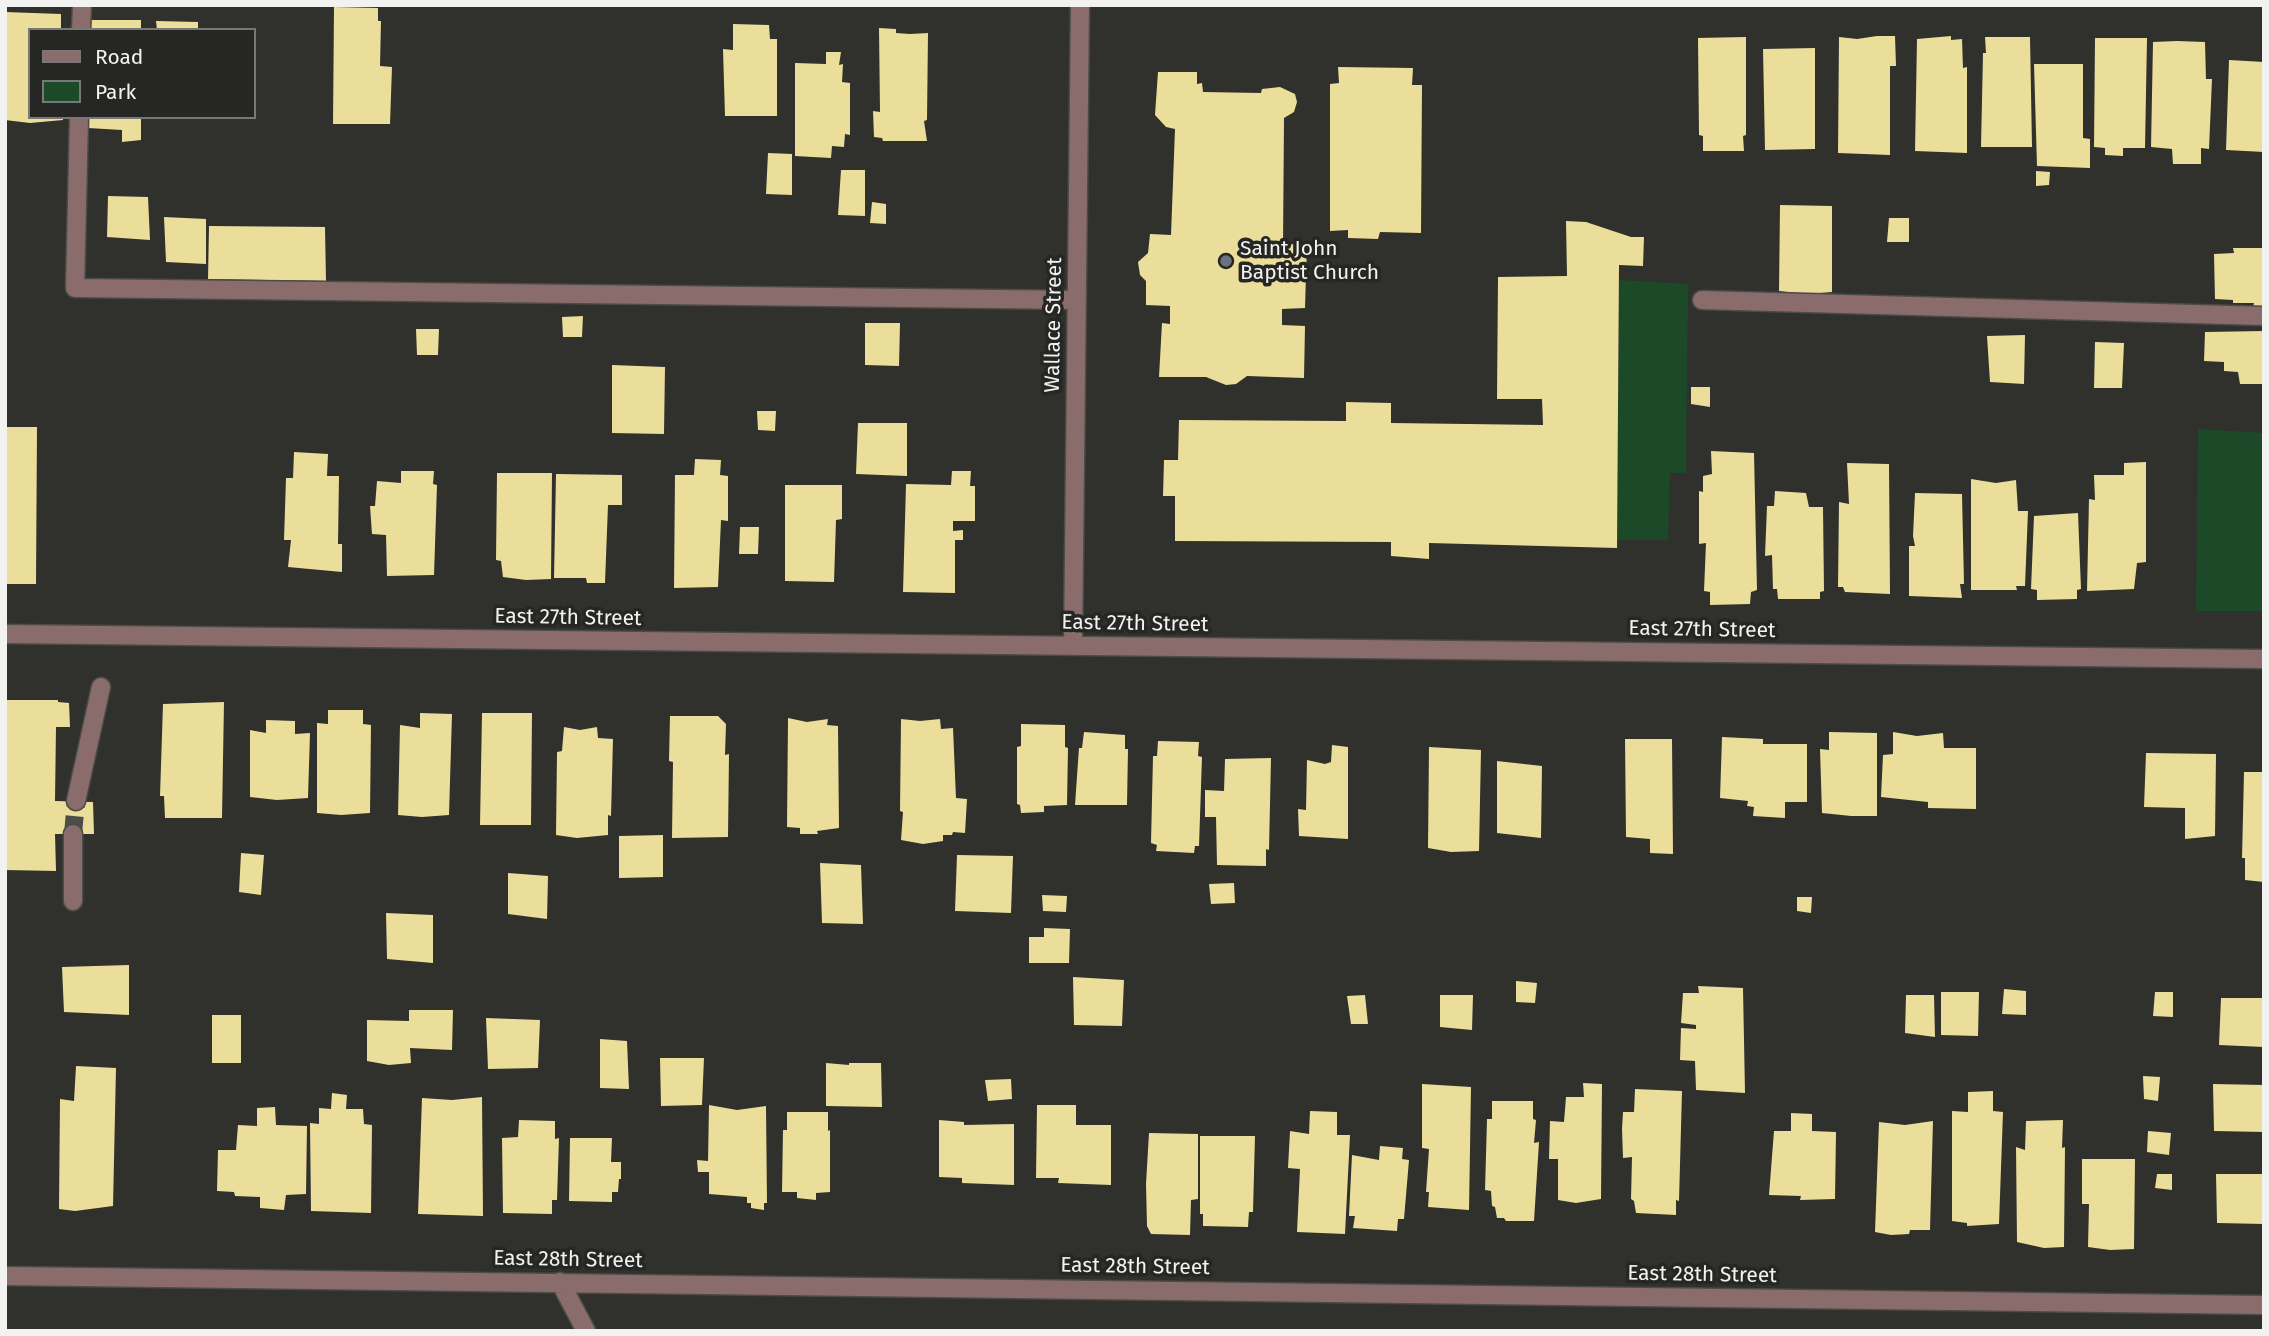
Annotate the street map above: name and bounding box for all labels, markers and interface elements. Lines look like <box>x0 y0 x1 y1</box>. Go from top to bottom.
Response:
legend <box>28 28 256 119</box>
text: Road <box>95 44 143 70</box>
text: Park <box>95 79 136 105</box>
place label: Saint John Baptist Church <box>1240 236 1379 286</box>
marker: Saint John Baptist Church <box>1218 253 1234 269</box>
street label: Wallace Street <box>1040 257 1068 393</box>
street label: East 27th Street <box>494 604 642 632</box>
street label: East 27th Street <box>1061 610 1209 638</box>
street label: East 27th Street <box>1628 616 1776 644</box>
street label: East 28th Street <box>493 1246 643 1274</box>
street label: East 28th Street <box>1060 1253 1210 1281</box>
street label: East 28th Street <box>1627 1261 1777 1289</box>

